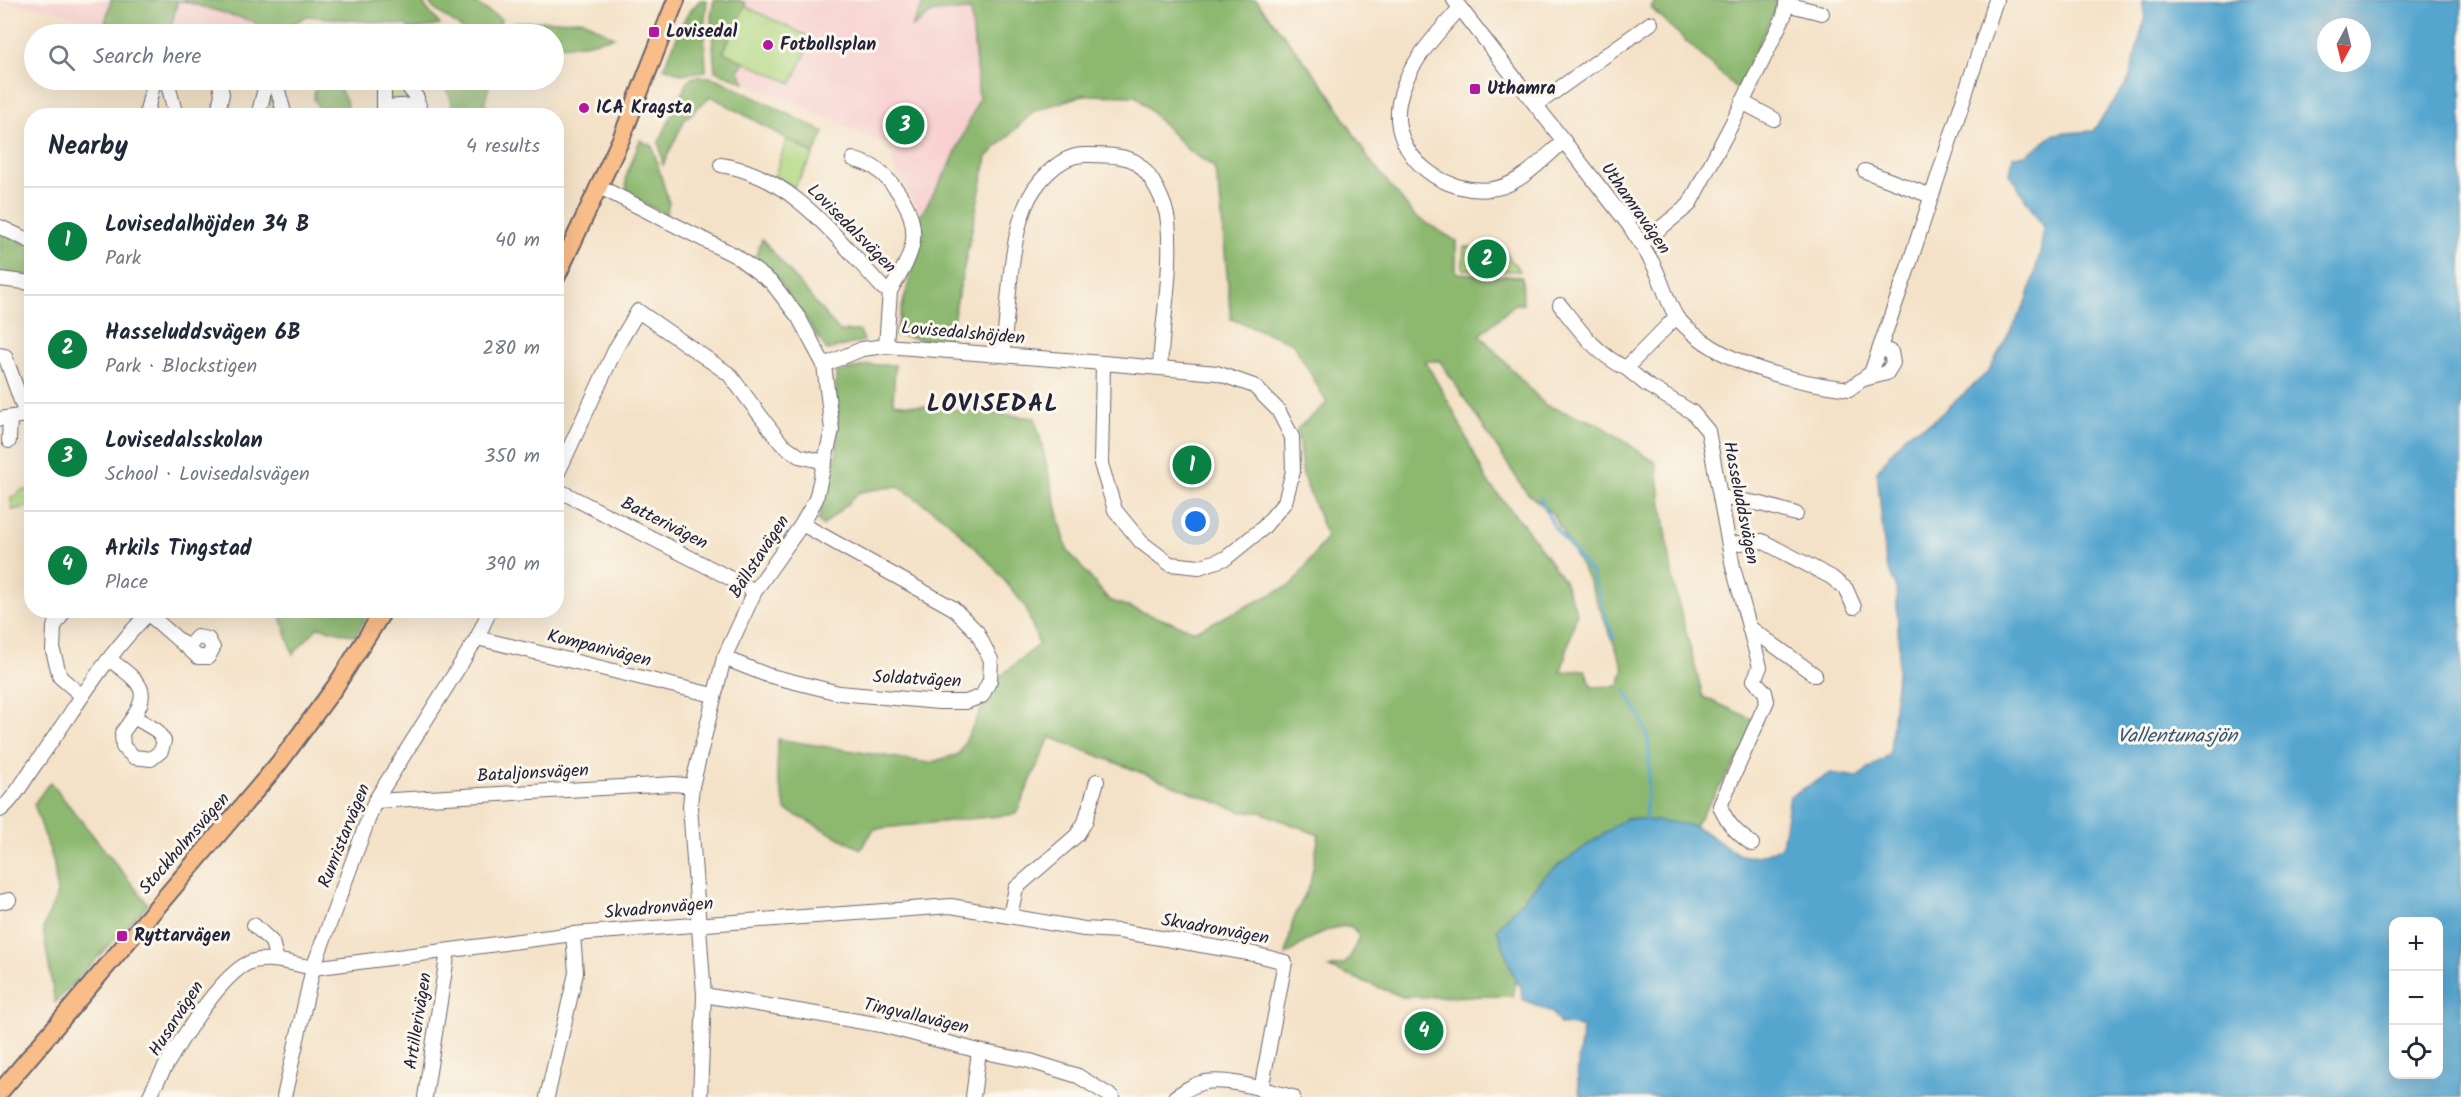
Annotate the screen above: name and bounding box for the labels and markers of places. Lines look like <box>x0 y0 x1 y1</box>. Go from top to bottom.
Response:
place label: Lovisedal <box>666 18 737 47</box>
marker: Lovisedal <box>647 25 661 39</box>
place label: Fotbollsplan <box>780 31 876 60</box>
marker: Fotbollsplan <box>761 38 775 52</box>
place label: Uthamra <box>1487 75 1556 104</box>
marker: Uthamra <box>1468 82 1482 96</box>
place label: ICA Kragsta <box>596 94 692 123</box>
marker: ICA Kragsta <box>577 101 591 115</box>
pin: 3 <box>886 102 924 148</box>
pin: 2 <box>1468 236 1506 282</box>
pin: 1 <box>1172 442 1212 488</box>
place label: Ryttarvägen <box>134 922 230 951</box>
marker: Ryttarvägen <box>115 929 129 943</box>
pin: 4 <box>1404 1008 1444 1054</box>

